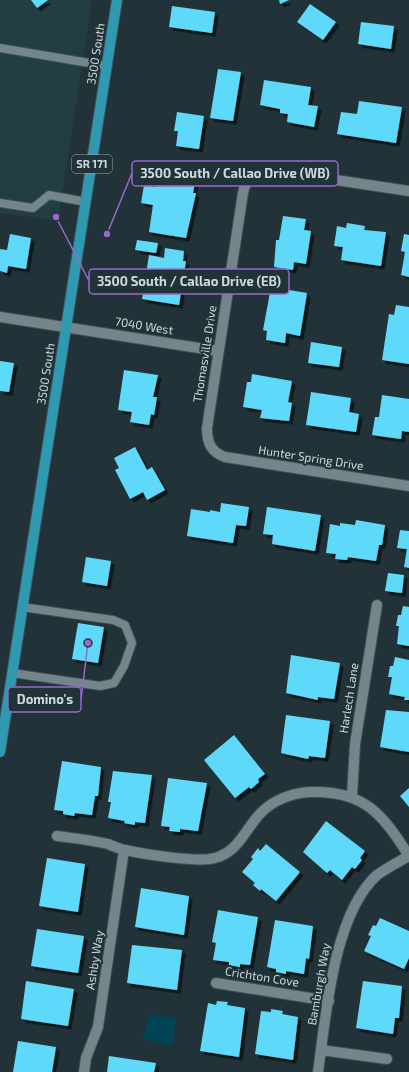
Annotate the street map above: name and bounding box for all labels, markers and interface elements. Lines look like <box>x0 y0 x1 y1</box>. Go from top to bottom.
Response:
street label: 3500 South <box>83 22 107 86</box>
road number: SR 171 <box>72 155 112 173</box>
callout: 3500 South / Callao Drive (WB) <box>132 161 338 186</box>
text: 3500 South / Callao Drive (WB) <box>140 165 330 181</box>
callout: 3500 South / Callao Drive (EB) <box>89 269 289 294</box>
text: 3500 South / Callao Drive (EB) <box>97 273 281 289</box>
street label: Thomasville Drive <box>189 304 219 403</box>
street label: 7040 West <box>114 313 175 337</box>
street label: 3500 South <box>33 342 57 406</box>
street label: Hunter Spring Drive <box>258 442 365 472</box>
street label: Harlech Lane <box>336 662 360 734</box>
callout: Domino's <box>8 687 81 712</box>
text: Domino's <box>17 691 73 707</box>
street label: Ashby Way <box>82 928 106 991</box>
street label: Bamburgh Way <box>304 941 332 1026</box>
street label: Crichton Cove <box>224 963 300 989</box>

